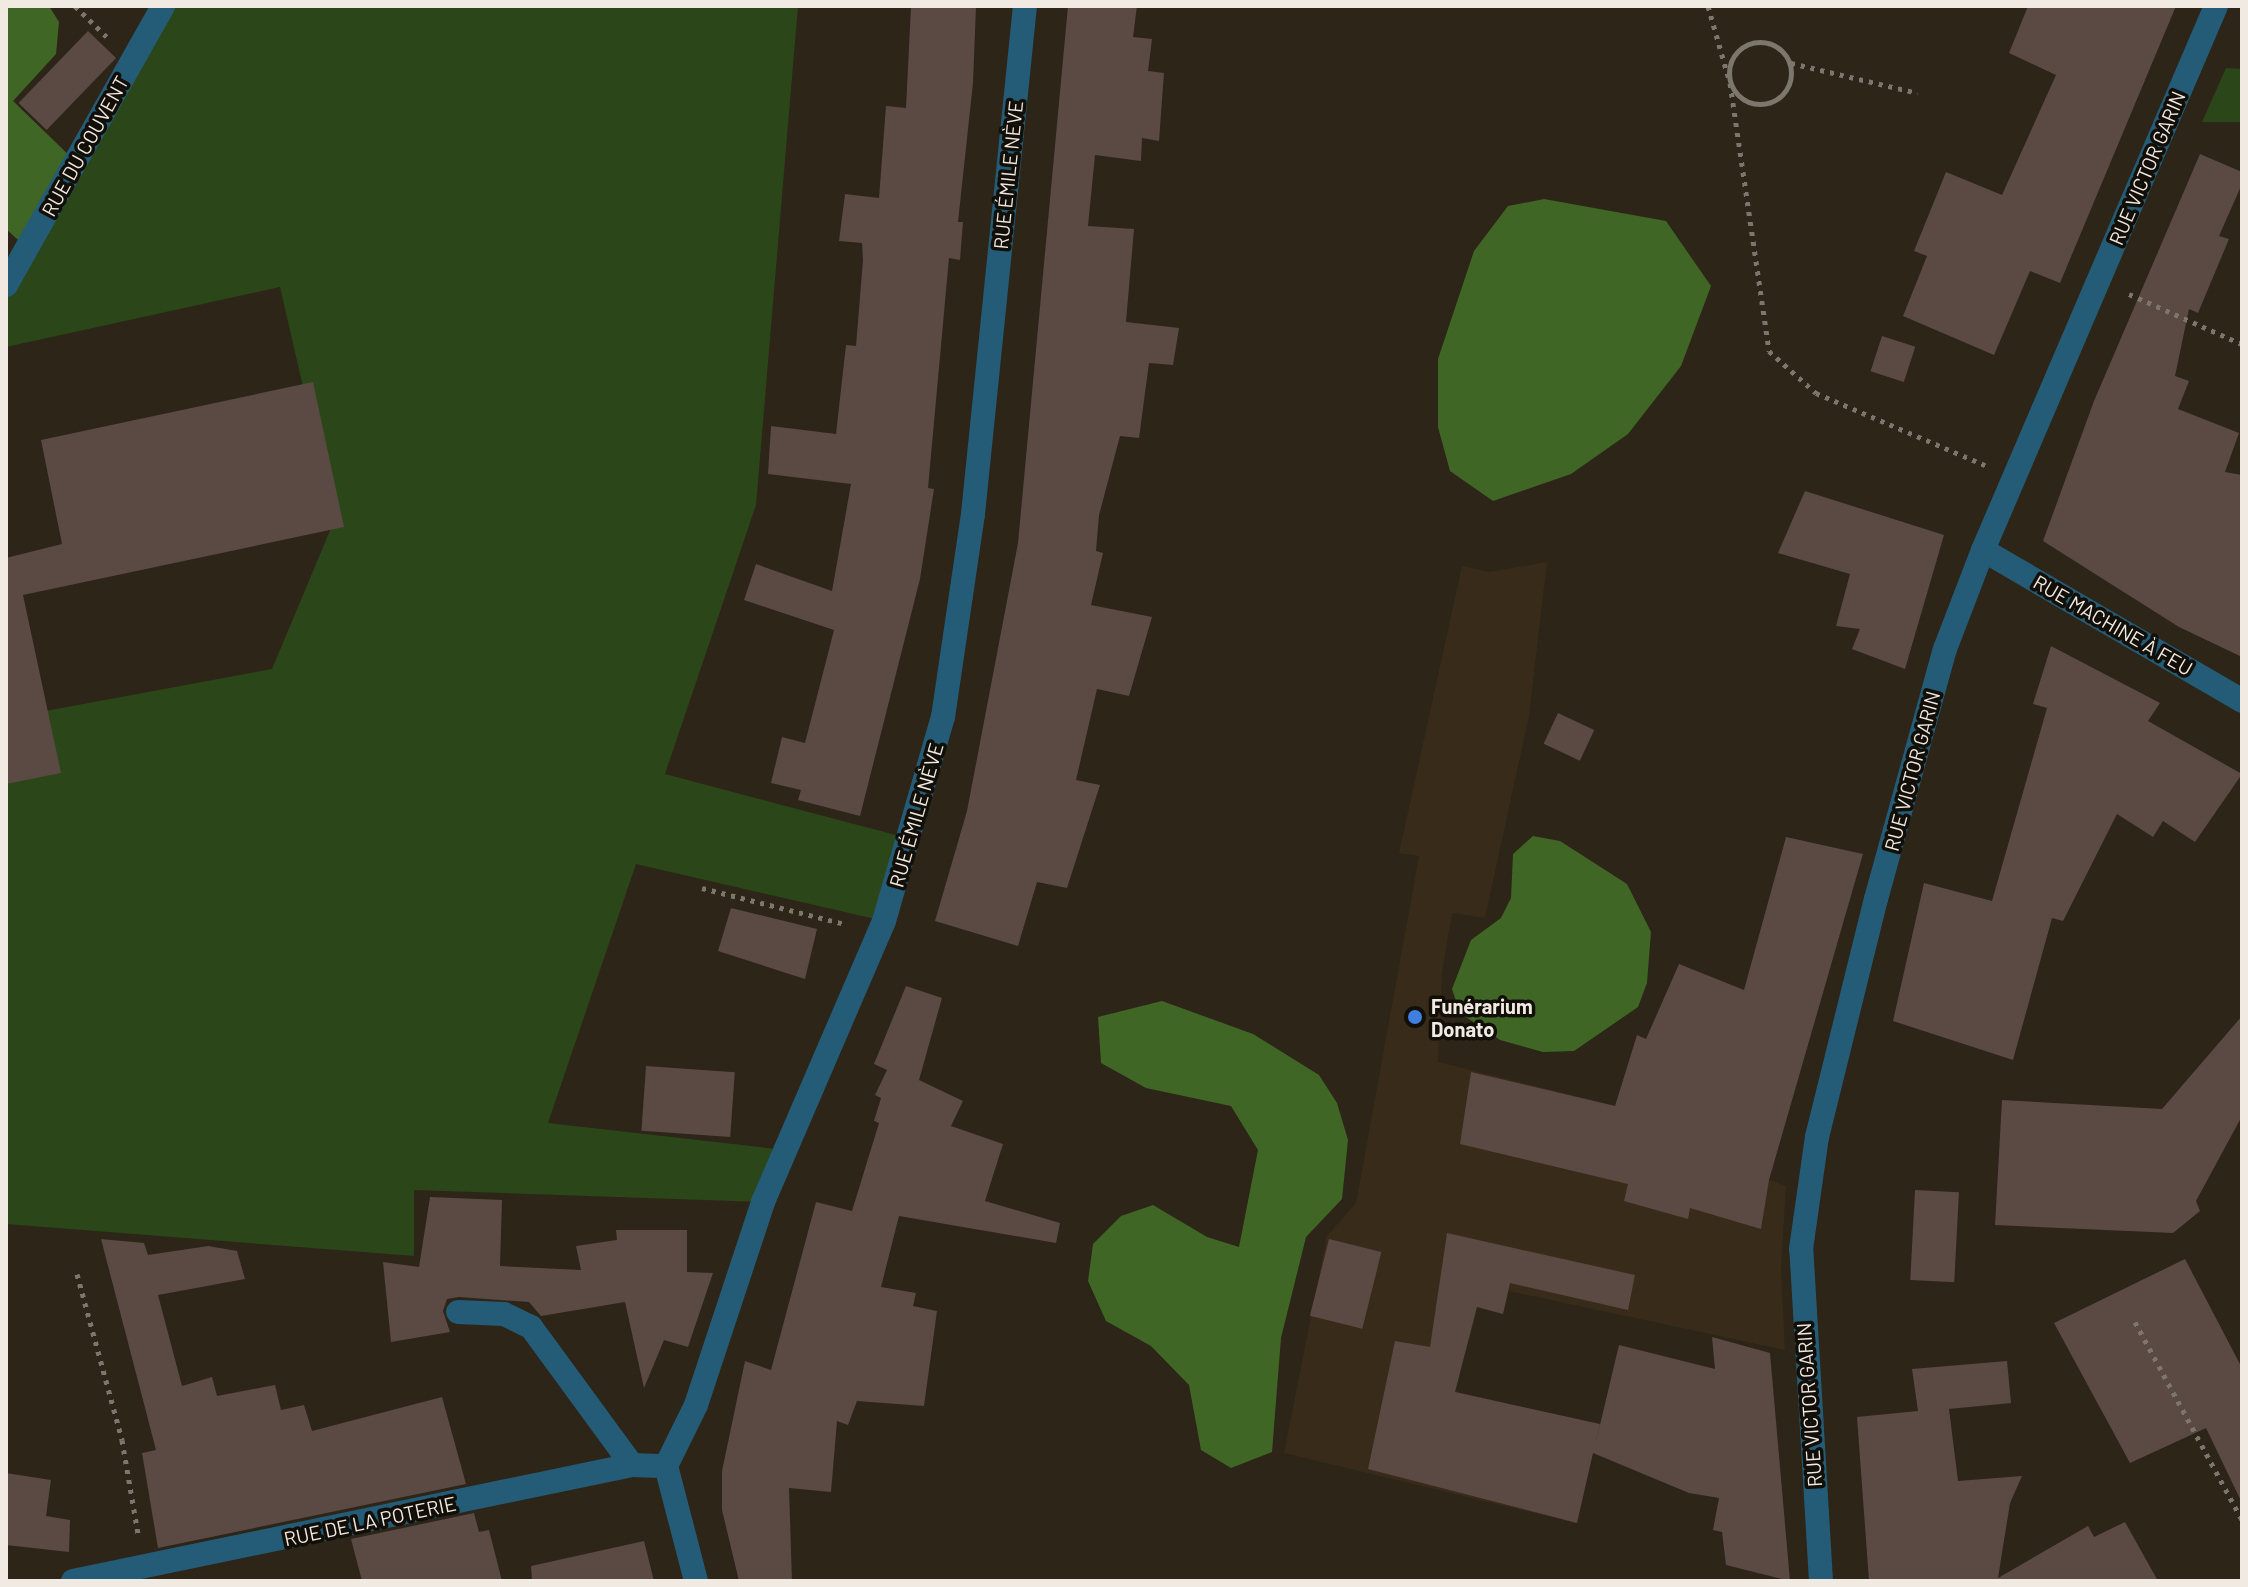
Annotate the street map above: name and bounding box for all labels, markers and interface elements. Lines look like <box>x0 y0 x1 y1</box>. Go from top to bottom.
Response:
street label: RUE DU COUVENT <box>37 72 133 220</box>
street label: RUE VICTOR GARIN <box>2104 88 2190 248</box>
street label: RUE ÉMILE NÈVE <box>988 100 1028 250</box>
street label: RUE MACHINE À FEU <box>2029 570 2197 680</box>
street label: RUE VICTOR GARIN <box>1879 688 1945 854</box>
street label: RUE ÉMILE NÈVE <box>884 740 948 890</box>
place label: Funérarium Donato <box>1431 994 1533 1041</box>
marker: Funérarium Donato <box>1406 1008 1424 1026</box>
street label: RUE VICTOR GARIN <box>1791 1322 1827 1488</box>
street label: RUE DE LA POTERIE <box>282 1491 458 1551</box>

